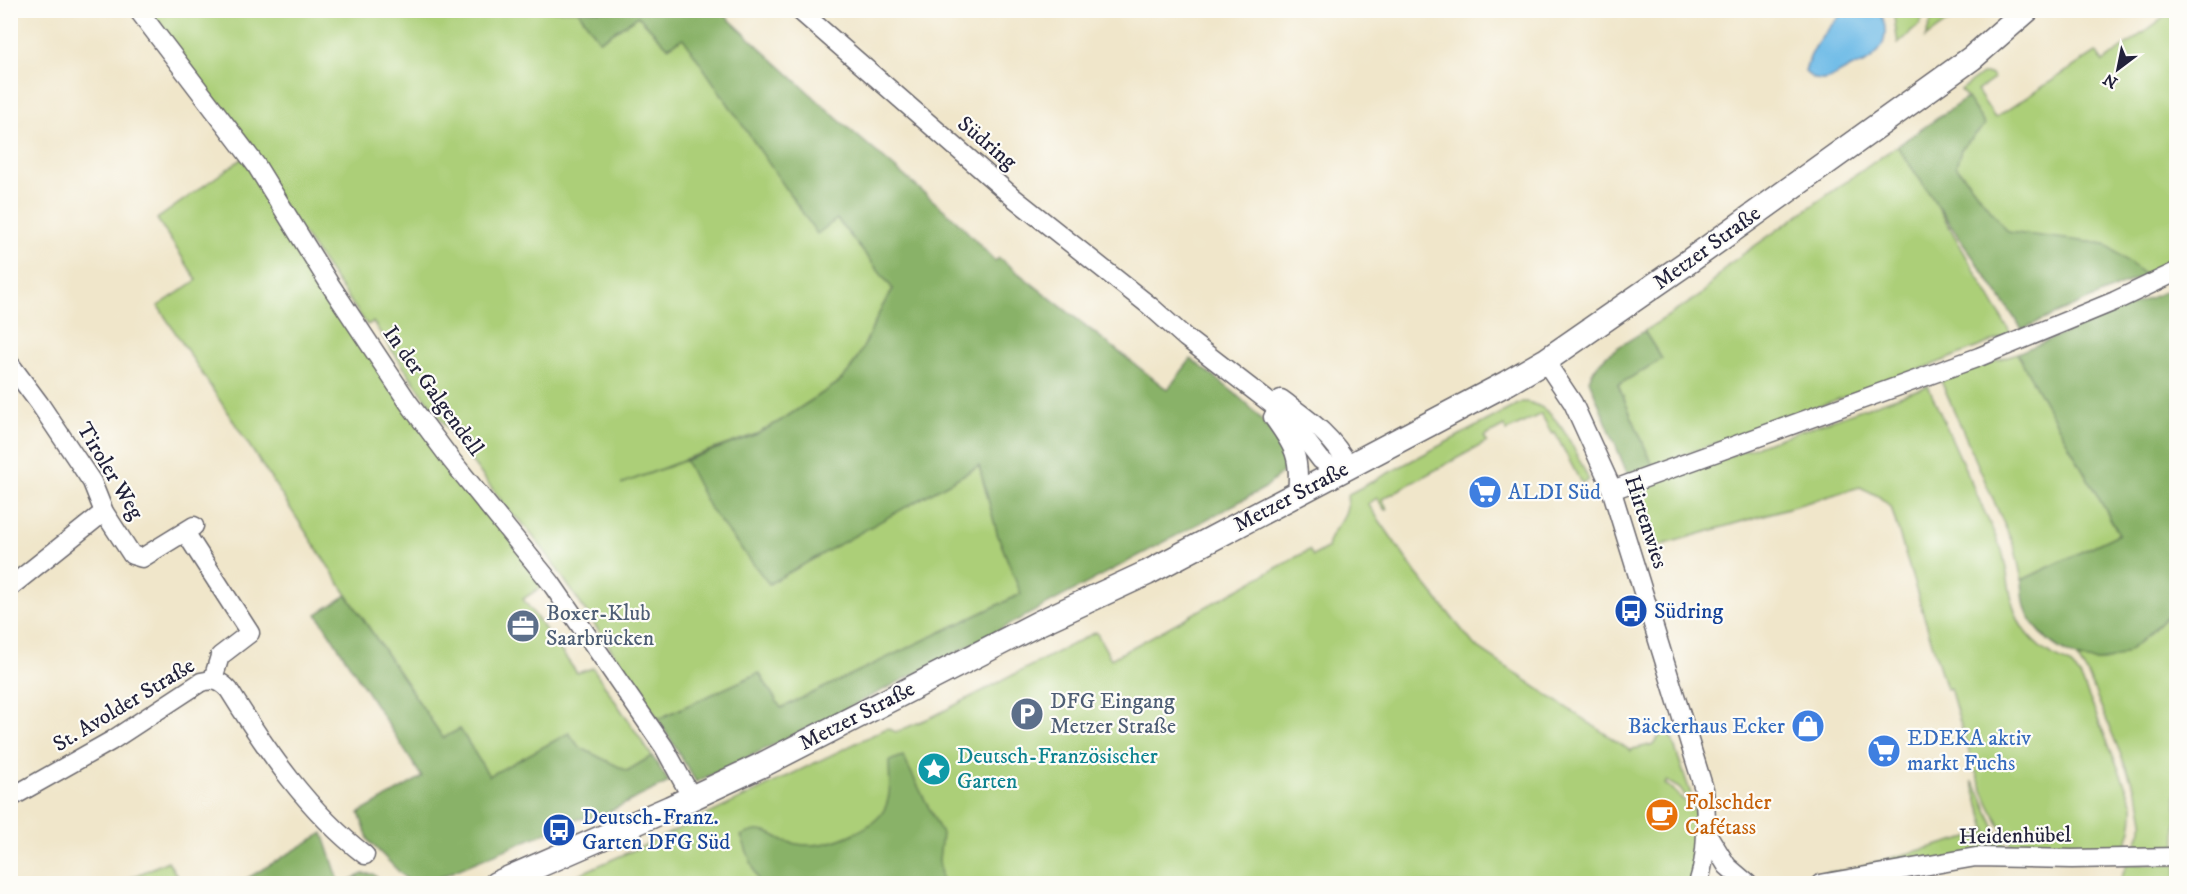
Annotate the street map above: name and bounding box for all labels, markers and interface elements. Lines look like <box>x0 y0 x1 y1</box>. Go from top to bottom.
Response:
north arrow <box>2088 39 2148 99</box>
text: N <box>2100 69 2121 93</box>
street label: Südring <box>952 110 1022 176</box>
street label: Metzer Straße <box>1648 200 1766 296</box>
street label: In der Galgendell <box>377 321 489 462</box>
street label: Tiroler Weg <box>70 418 150 525</box>
street label: Metzer Straße <box>1229 455 1353 539</box>
street label: Hirtenwies <box>1618 472 1674 572</box>
supermarket icon: ALDI Süd <box>1467 474 1503 510</box>
place label: ALDI Süd <box>1508 479 1601 506</box>
bus stop icon: Südring <box>1613 593 1649 629</box>
place label: Südring <box>1654 598 1723 625</box>
place label: Boxer-Klub Saarbrücken <box>546 600 655 652</box>
office icon: Boxer-Klub Saarbrücken <box>505 608 541 644</box>
street label: St. Avolder Straße <box>48 652 200 758</box>
street label: Metzer Straße <box>795 675 919 757</box>
place label: DFG Eingang Metzer Straße <box>1050 688 1176 740</box>
parking icon: DFG Eingang Metzer Straße <box>1009 696 1045 732</box>
shop icon: Bäckerhaus Ecker <box>1790 708 1826 744</box>
place label: Bäckerhaus Ecker <box>1628 713 1786 740</box>
place label: EDEKA aktiv markt Fuchs <box>1907 725 2031 777</box>
supermarket icon: EDEKA aktiv markt Fuchs <box>1866 733 1902 769</box>
place label: Deutsch-Französischer Garten <box>957 743 1159 795</box>
place icon: Deutsch-Französischer Garten <box>916 751 952 787</box>
place label: Folschder Cafétass <box>1685 789 1772 841</box>
cafe icon: Folschder Cafétass <box>1644 797 1680 833</box>
place label: Deutsch-Franz. Garten DFG Süd <box>582 804 730 856</box>
bus stop icon: Deutsch-Franz. Garten DFG Süd <box>541 812 577 848</box>
street label: Heidenhübel <box>1958 822 2072 850</box>

